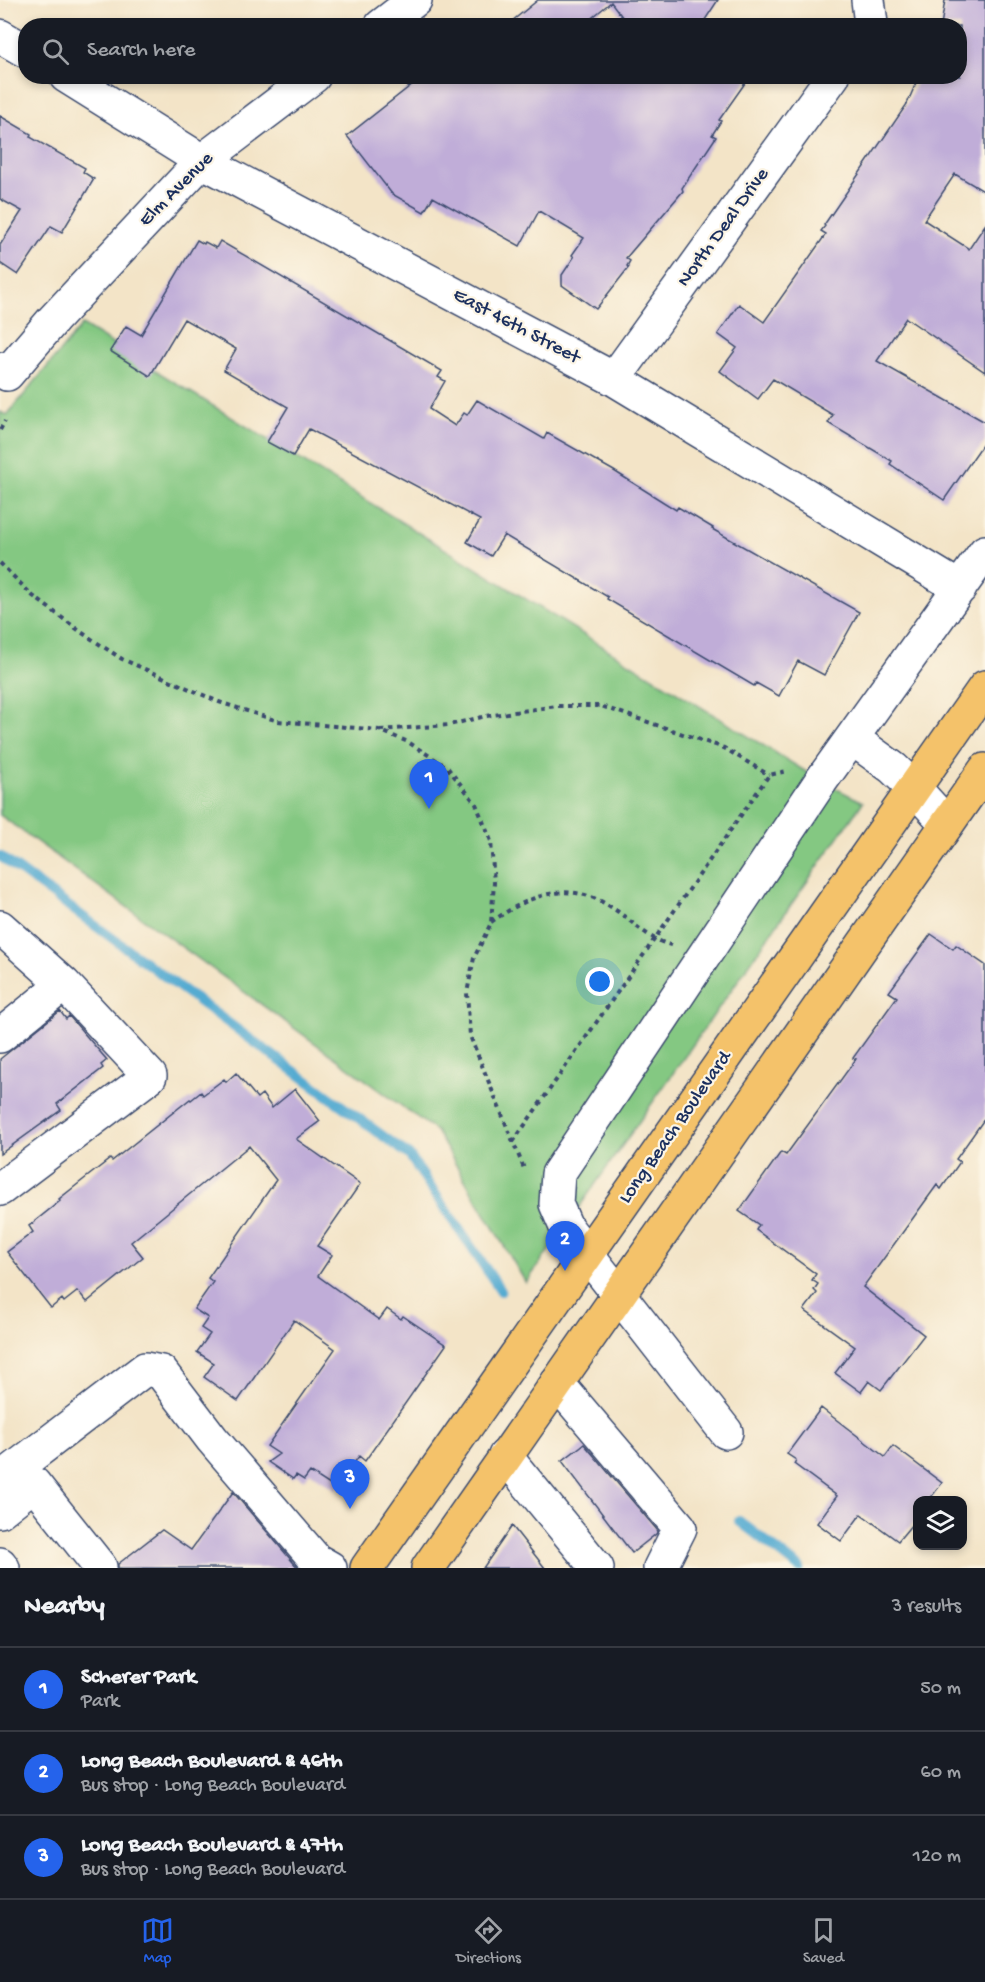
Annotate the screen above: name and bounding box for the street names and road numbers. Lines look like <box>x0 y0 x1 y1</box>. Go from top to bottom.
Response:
street label: Elm Avenue <box>135 147 220 232</box>
street label: North Deal Drive <box>673 164 775 292</box>
street label: East 46th Street <box>449 284 585 371</box>
street label: Long Beach Boulevard <box>615 1046 739 1209</box>

